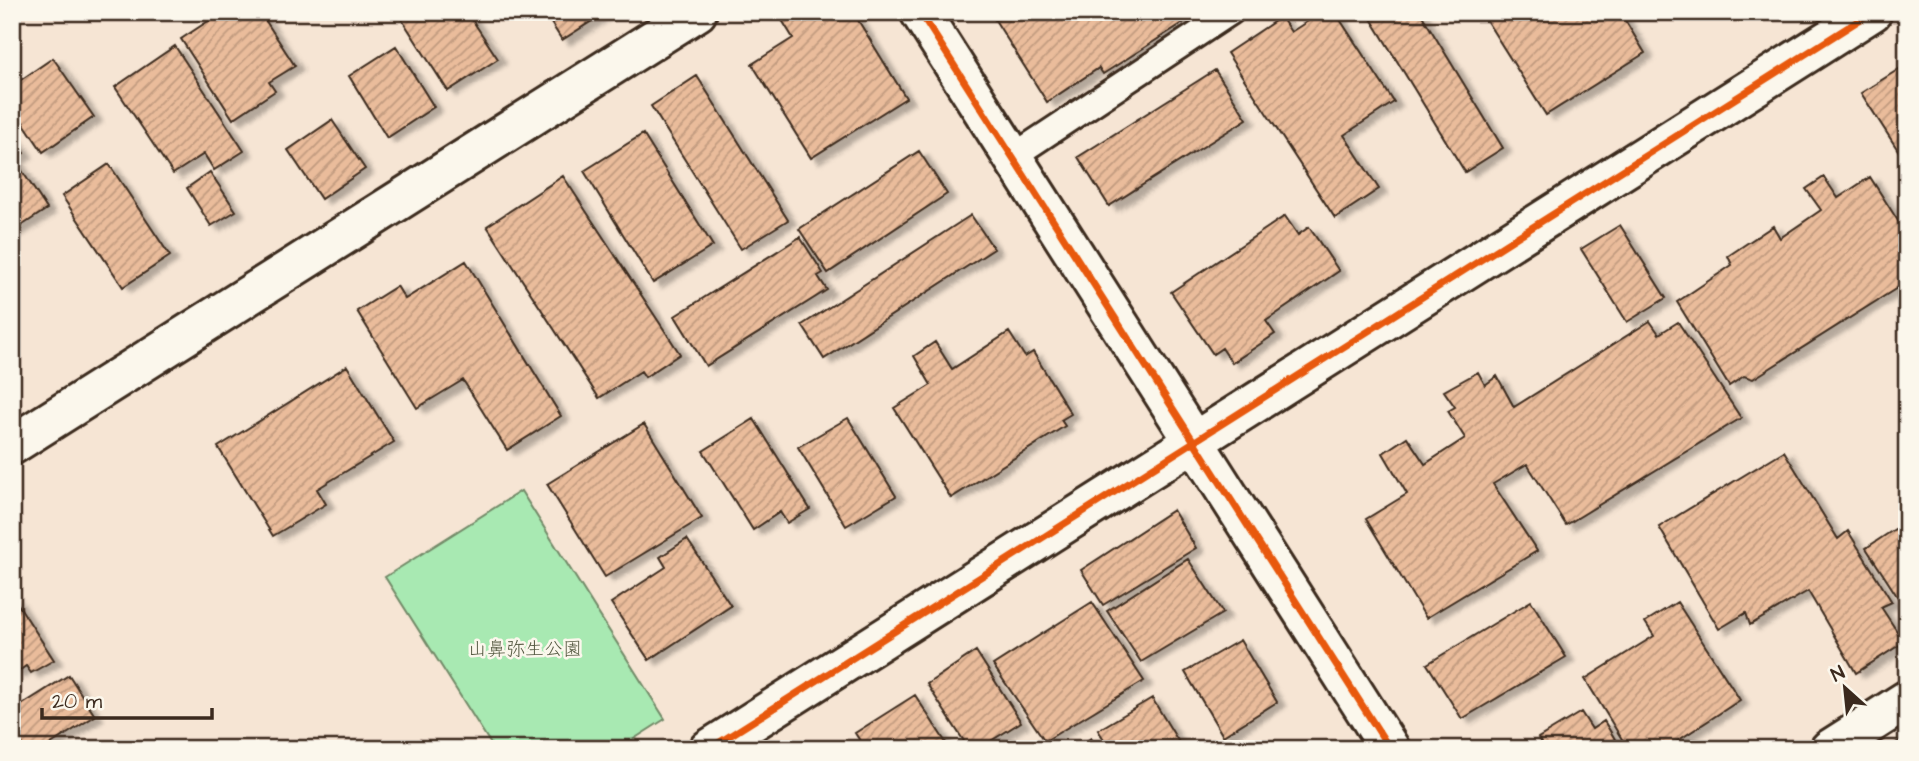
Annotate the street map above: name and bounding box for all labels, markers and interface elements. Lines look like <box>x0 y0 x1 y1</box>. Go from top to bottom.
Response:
park label: 山鼻弥生公園 <box>468 636 582 663</box>
north arrow <box>1811 652 1881 722</box>
text: N <box>1827 659 1849 689</box>
scale bar <box>42 677 212 721</box>
text: 20 m <box>52 687 103 716</box>

